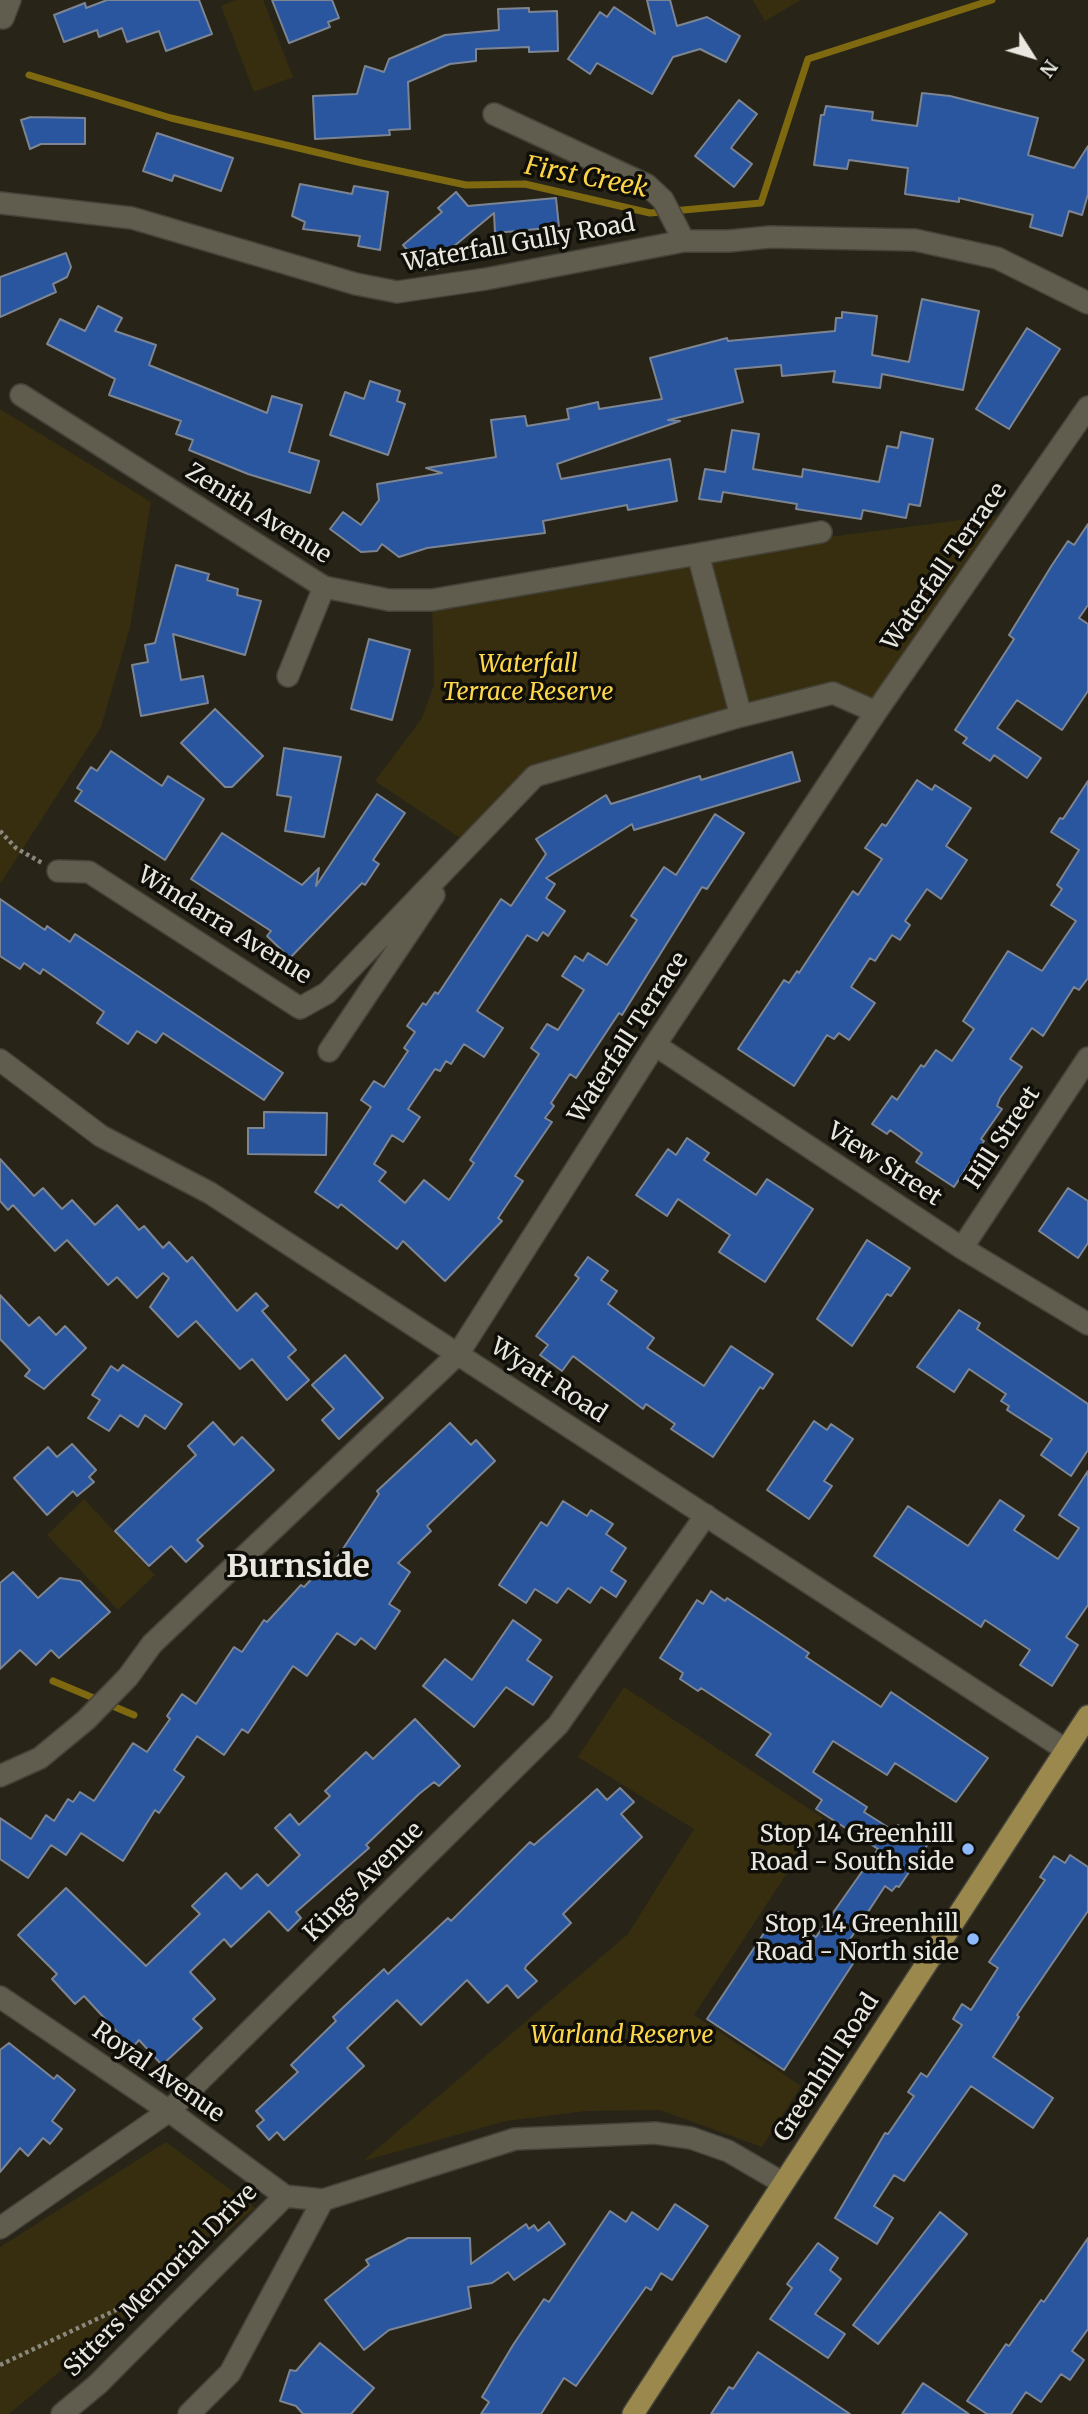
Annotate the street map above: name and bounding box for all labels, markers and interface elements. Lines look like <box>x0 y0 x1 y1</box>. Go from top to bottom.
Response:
north arrow <box>997 21 1067 91</box>
text: N <box>1035 55 1063 82</box>
water label: First Creek <box>522 151 650 205</box>
street label: Waterfall Gully Road <box>401 209 637 279</box>
street label: Zenith Avenue <box>180 458 336 570</box>
street label: Waterfall Terrace <box>876 478 1014 656</box>
park label: Waterfall Terrace Reserve <box>442 651 614 707</box>
street label: Windarra Avenue <box>132 861 316 991</box>
street label: Waterfall Terrace <box>563 947 695 1129</box>
street label: Hill Street <box>959 1081 1047 1195</box>
street label: View Street <box>821 1117 947 1213</box>
street label: Wyatt Road <box>484 1333 612 1429</box>
district label: Burnside <box>226 1549 370 1587</box>
street label: Kings Avenue <box>298 1816 430 1948</box>
place label: Stop 14 Greenhill Road - South side <box>750 1821 954 1877</box>
marker: Stop 14 Greenhill Road - South side <box>960 1841 976 1857</box>
place label: Stop 14 Greenhill Road - North side <box>755 1911 959 1967</box>
marker: Stop 14 Greenhill Road - North side <box>965 1931 981 1947</box>
street label: Greenhill Road <box>768 1988 886 2148</box>
street label: Royal Avenue <box>86 2017 230 2129</box>
park label: Warland Reserve <box>530 2022 714 2050</box>
street label: Sitters Memorial Drive <box>59 2179 263 2383</box>

